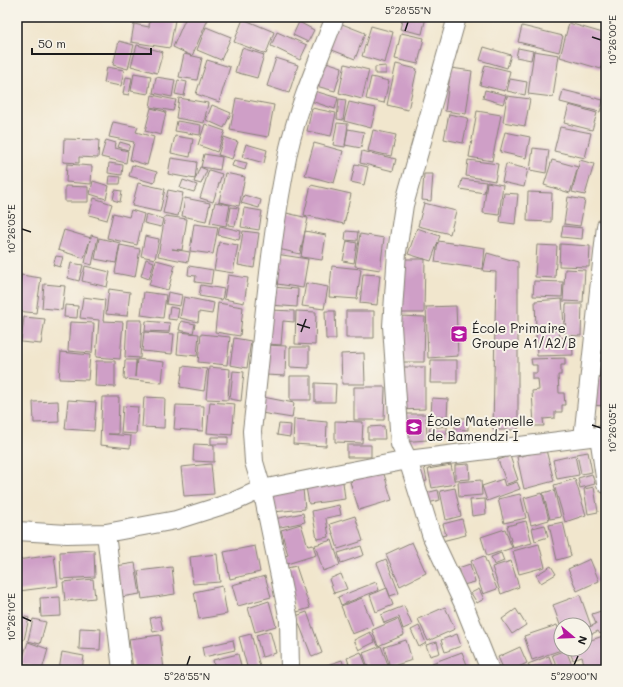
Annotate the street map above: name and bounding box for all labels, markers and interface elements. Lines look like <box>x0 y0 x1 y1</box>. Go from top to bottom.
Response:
text: 5°28'55"N <box>385 3 431 17</box>
text: 10°26'00"E <box>605 15 619 65</box>
scale bar <box>32 30 151 56</box>
text: 50 m <box>38 35 66 51</box>
text: 10°26'05"E <box>4 204 18 254</box>
place label: École Primaire Groupe A1/A2/B <box>472 319 576 351</box>
school or university icon: École Primaire Groupe A1/A2/B <box>449 324 469 344</box>
text: 10°26'05"E <box>605 403 619 453</box>
place label: École Maternelle de Bamendzi I <box>427 412 534 444</box>
school or university icon: École Maternelle de Bamendzi I <box>404 417 424 437</box>
text: 10°26'10"E <box>4 593 18 641</box>
north arrow <box>553 617 593 657</box>
text: N <box>574 634 591 647</box>
text: 5°28'55"N <box>164 669 210 683</box>
text: 5°29'00"N <box>551 669 597 683</box>

